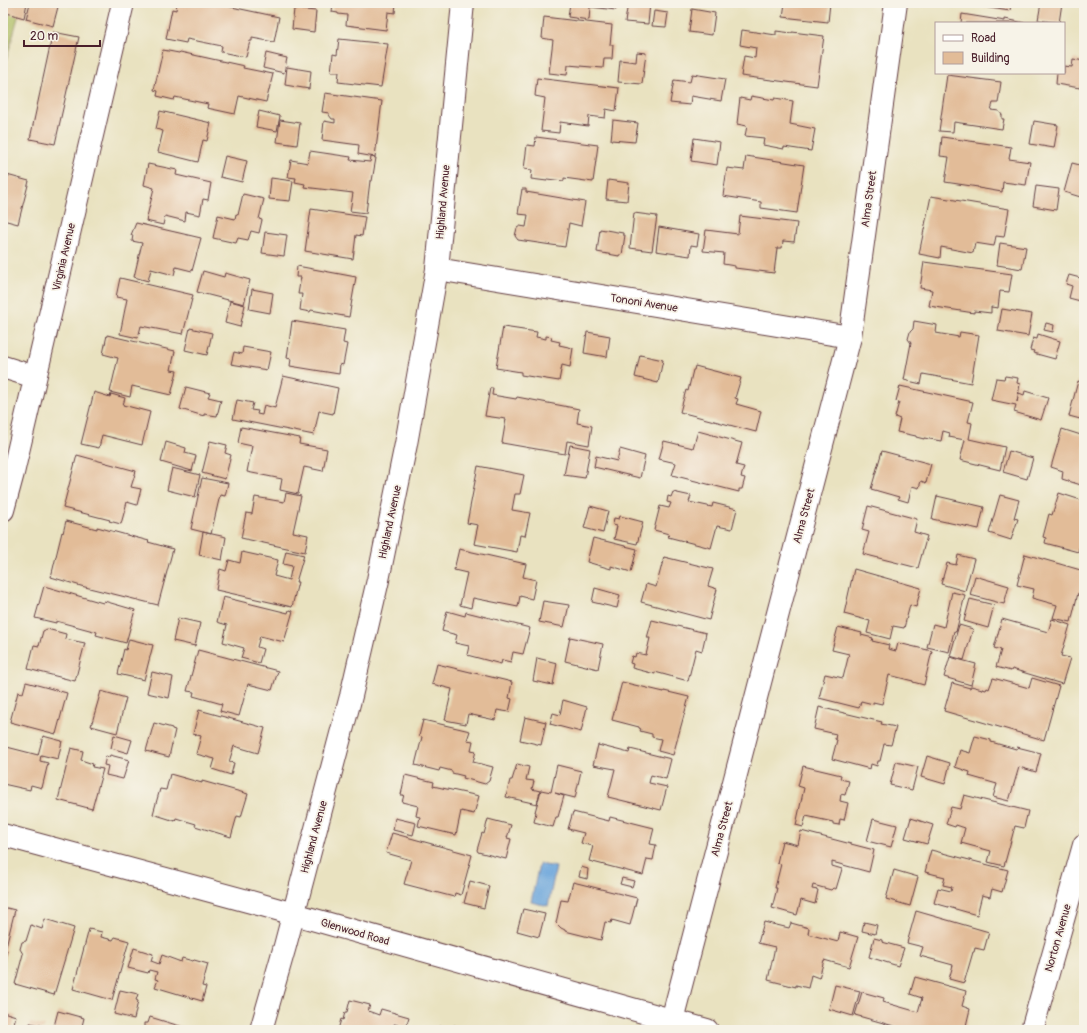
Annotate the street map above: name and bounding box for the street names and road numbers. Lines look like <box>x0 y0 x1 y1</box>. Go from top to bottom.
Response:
street label: Highland Avenue <box>433 164 453 240</box>
street label: Alma Street <box>859 169 879 228</box>
street label: Virginia Avenue <box>50 221 78 292</box>
street label: Tononi Avenue <box>609 291 679 315</box>
street label: Highland Avenue <box>376 483 404 560</box>
street label: Alma Street <box>790 486 818 545</box>
street label: Highland Avenue <box>298 799 330 875</box>
street label: Alma Street <box>708 799 736 858</box>
street label: Norton Avenue <box>1042 902 1074 973</box>
street label: Glenwood Road <box>319 916 391 948</box>

